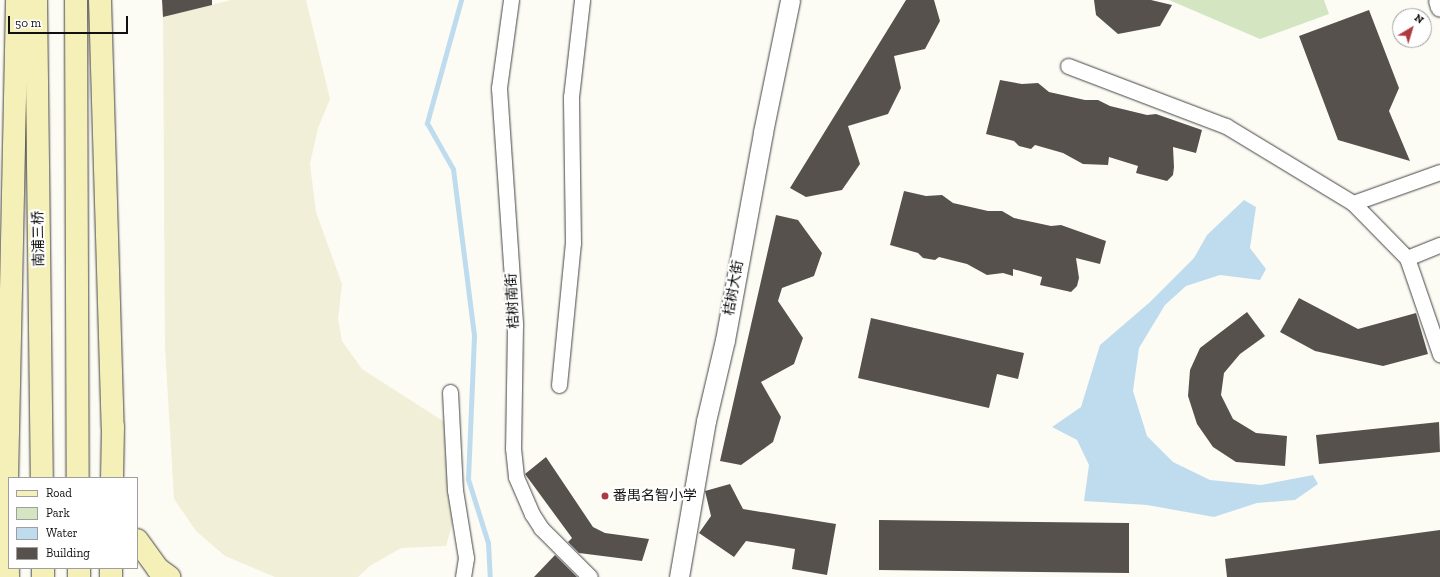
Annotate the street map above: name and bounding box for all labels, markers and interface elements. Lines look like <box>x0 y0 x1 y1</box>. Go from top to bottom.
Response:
scale bar <box>10 8 130 34</box>
north arrow <box>1392 8 1432 48</box>
text: N <box>1412 11 1426 27</box>
text: 50 m <box>15 16 41 30</box>
street label: 南浦三桥 <box>30 211 48 267</box>
street label: 桔树大街 <box>721 259 747 317</box>
street label: 桔树南街 <box>503 273 523 329</box>
legend <box>8 477 138 569</box>
text: Road <box>46 486 72 500</box>
place label: 番禺名智小学 <box>613 488 697 504</box>
marker: 番禺名智小学 <box>600 491 610 501</box>
text: Park <box>46 506 70 520</box>
text: Water <box>46 526 78 540</box>
text: Building <box>46 546 90 560</box>

